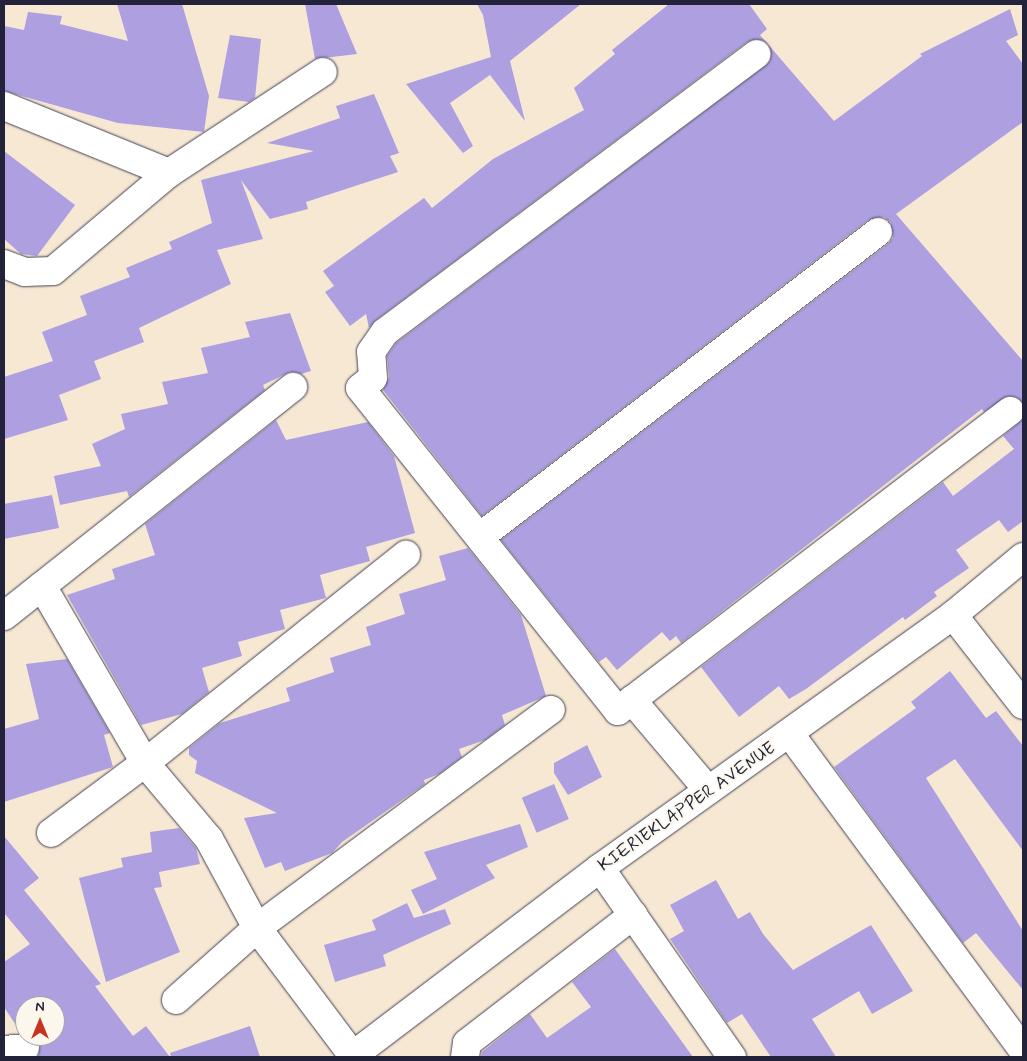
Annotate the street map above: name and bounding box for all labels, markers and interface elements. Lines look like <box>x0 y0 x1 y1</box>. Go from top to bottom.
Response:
street label: KIERIEKLAPPER AVENUE <box>594 737 780 877</box>
north arrow <box>15 996 65 1046</box>
text: N <box>35 998 45 1016</box>

